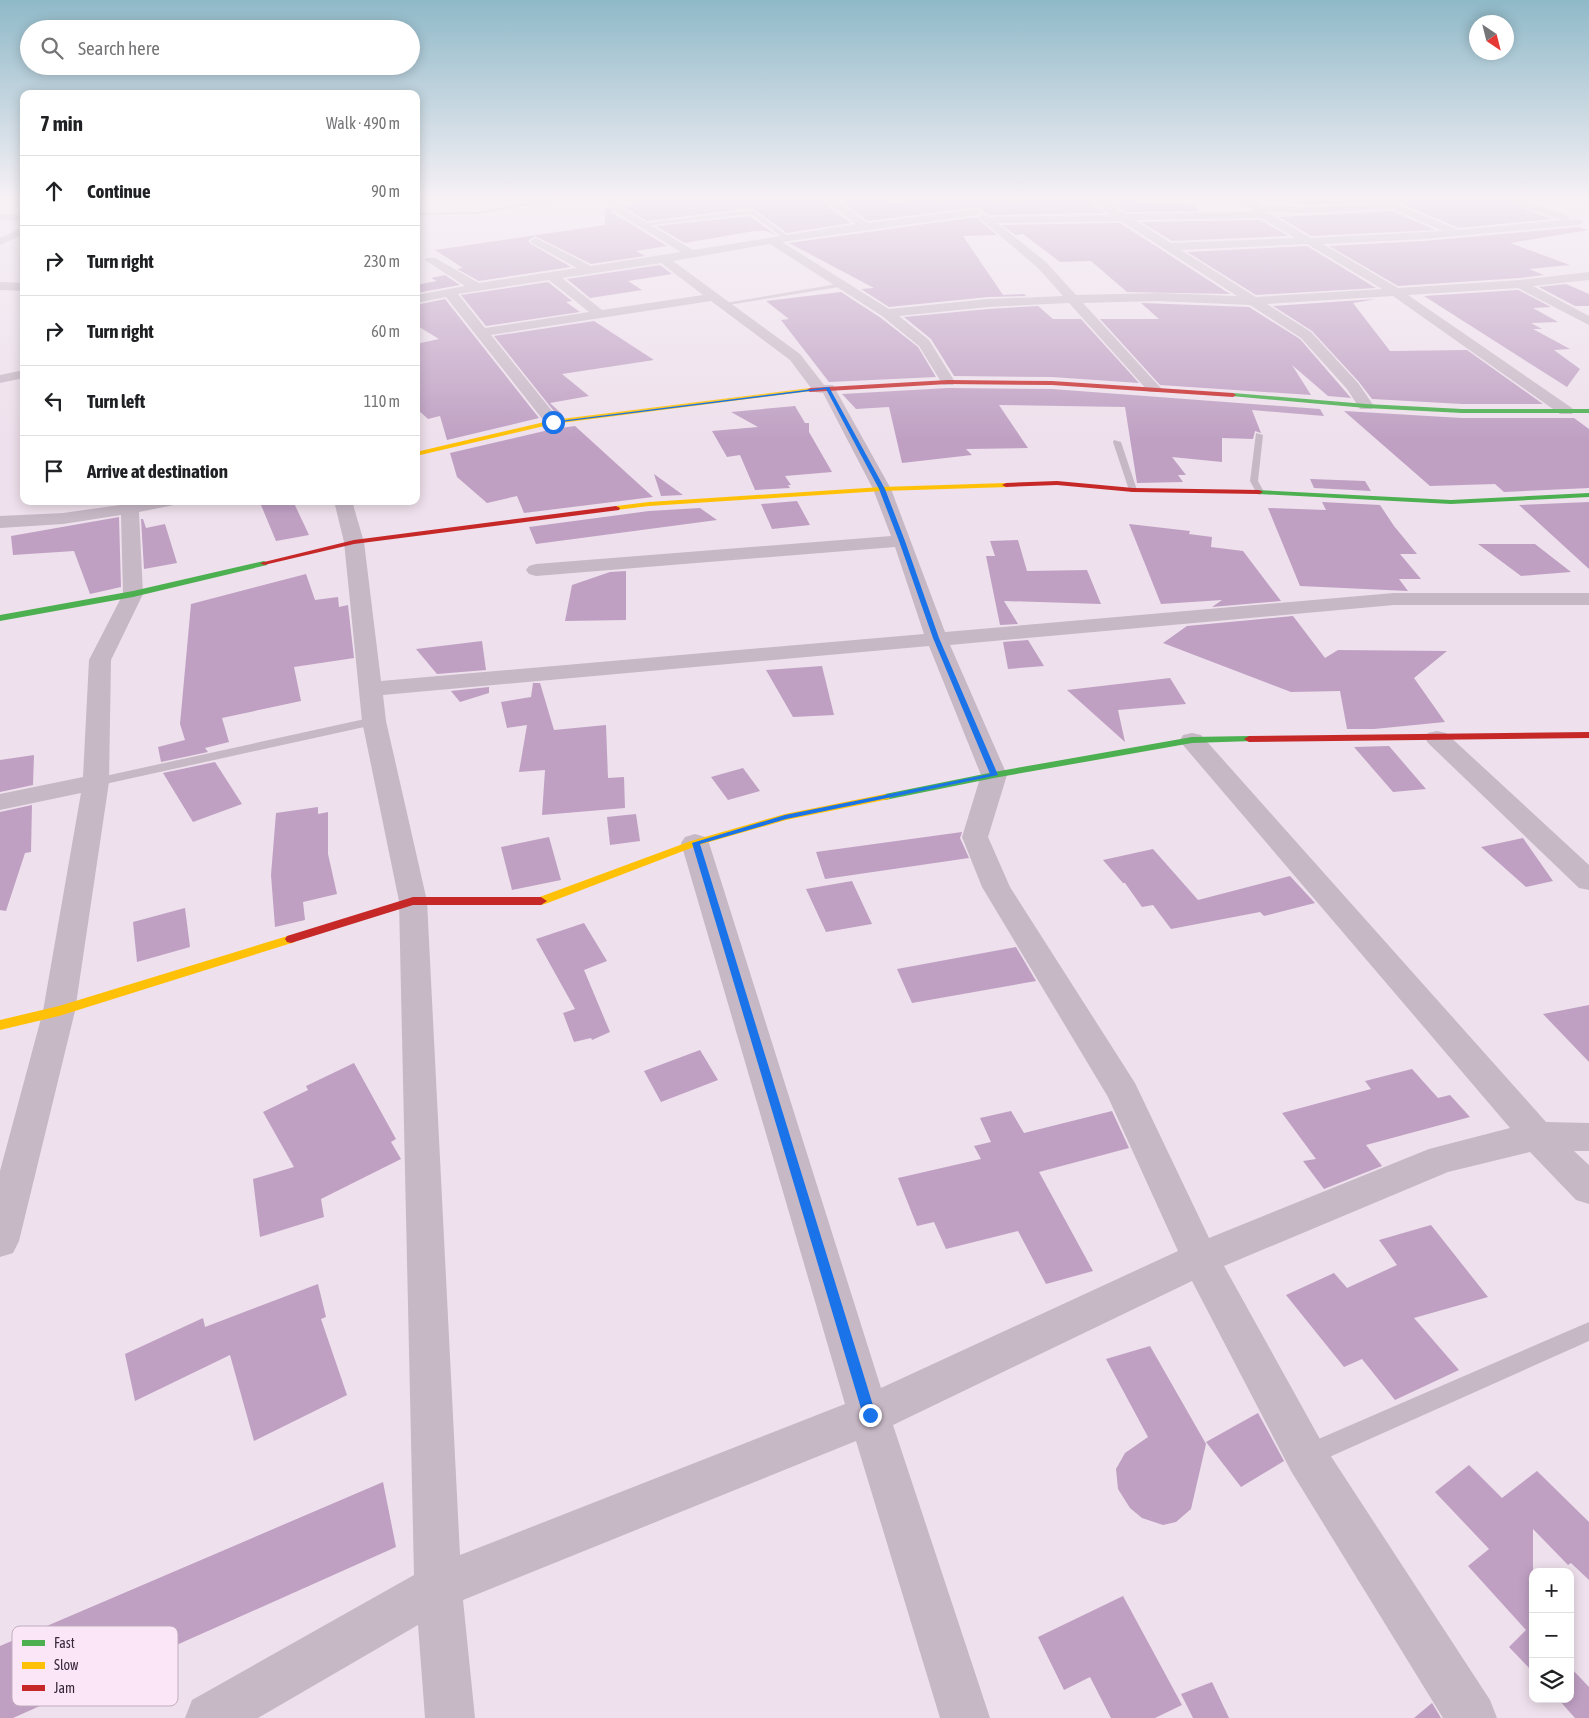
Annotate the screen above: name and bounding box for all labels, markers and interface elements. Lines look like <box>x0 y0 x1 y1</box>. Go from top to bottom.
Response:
north arrow <box>1469 15 1514 60</box>
search box <box>20 20 420 75</box>
icon: search <box>38 34 66 62</box>
text: Search here <box>78 37 160 59</box>
text: 7 min <box>40 111 83 135</box>
text: Walk · 490 m <box>326 114 400 132</box>
icon: ahead <box>40 177 68 205</box>
text: Continue <box>87 180 151 202</box>
text: 90 m <box>371 182 400 200</box>
icon: right <box>40 247 68 275</box>
text: Turn right <box>87 250 154 272</box>
text: 230 m <box>364 252 400 270</box>
icon: right <box>40 317 68 345</box>
text: Turn right <box>87 320 154 342</box>
text: 60 m <box>371 322 400 340</box>
icon: left <box>40 387 68 415</box>
text: Turn left <box>87 390 145 412</box>
text: 110 m <box>364 392 400 410</box>
route start <box>542 411 565 434</box>
icon: arrive <box>40 457 68 485</box>
text: Arrive at destination <box>87 460 228 482</box>
route end <box>859 1404 882 1427</box>
map controls <box>1529 1568 1574 1703</box>
button: + <box>1529 1568 1574 1613</box>
button: − <box>1529 1613 1574 1658</box>
legend <box>12 1626 178 1706</box>
text: Fast <box>54 1635 75 1651</box>
text: Slow <box>54 1657 79 1673</box>
button: layers <box>1529 1658 1574 1703</box>
text: Jam <box>54 1680 75 1696</box>

